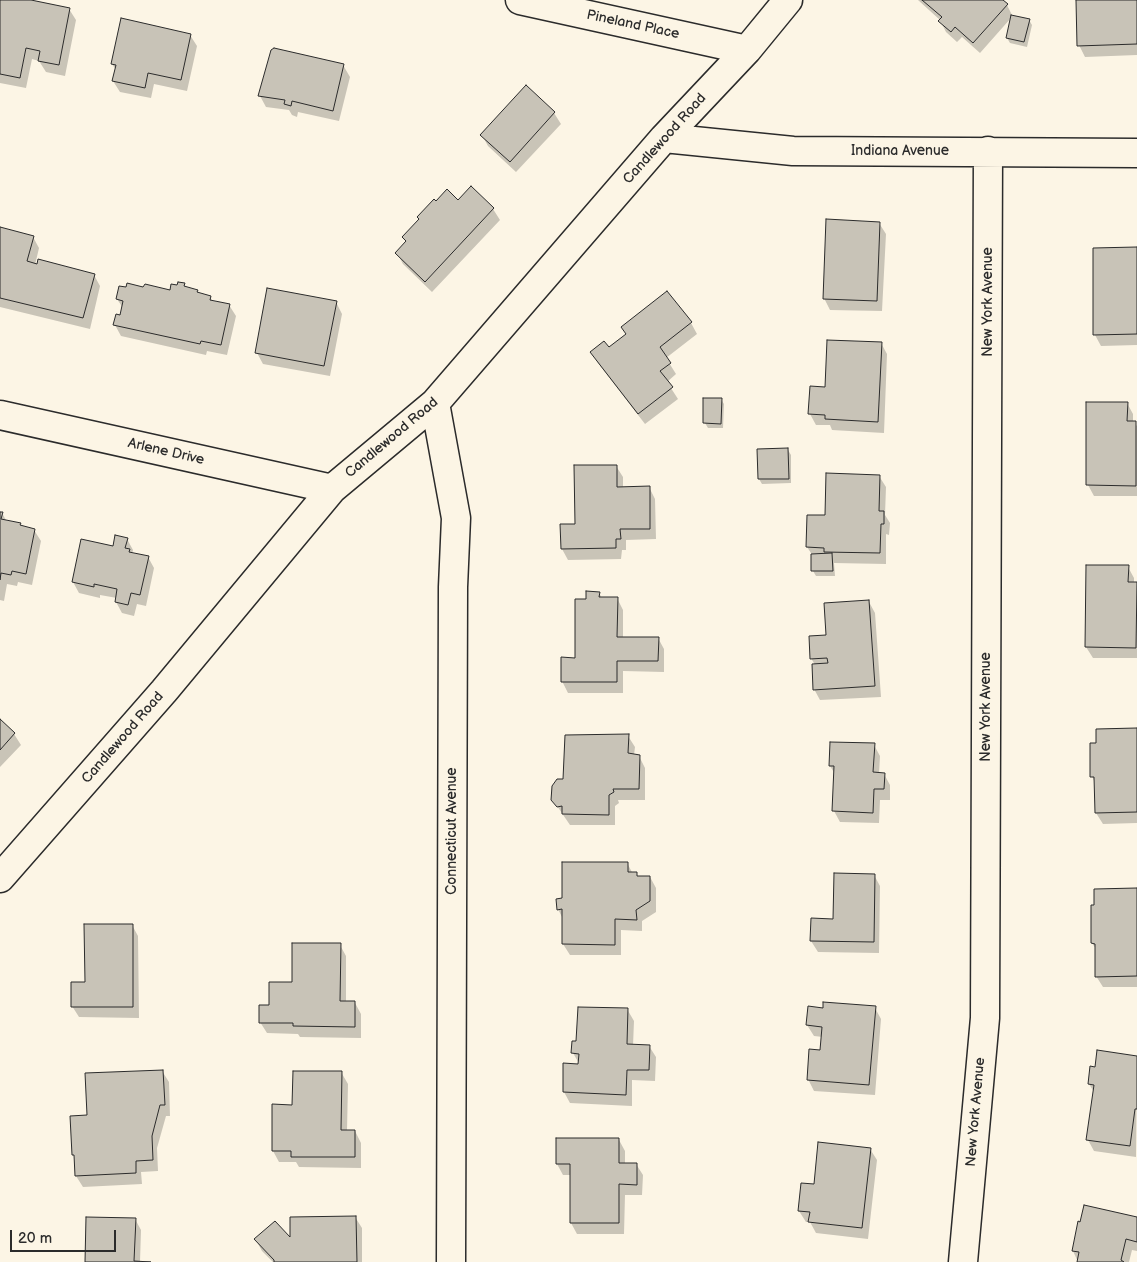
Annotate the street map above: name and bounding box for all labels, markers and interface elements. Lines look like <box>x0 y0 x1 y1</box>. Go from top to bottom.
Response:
street label: Pineland Place <box>585 7 681 43</box>
street label: Candlewood Road <box>620 90 710 188</box>
street label: Indiana Avenue <box>851 143 949 159</box>
street label: New York Avenue <box>980 247 996 357</box>
street label: Candlewood Road <box>342 394 442 482</box>
street label: Arlene Drive <box>126 435 206 469</box>
street label: New York Avenue <box>978 652 994 762</box>
street label: Candlewood Road <box>79 689 167 787</box>
street label: Connecticut Avenue <box>444 767 460 895</box>
street label: New York Avenue <box>963 1057 989 1167</box>
scale bar <box>12 1220 119 1252</box>
text: 20 m <box>18 1229 52 1248</box>

